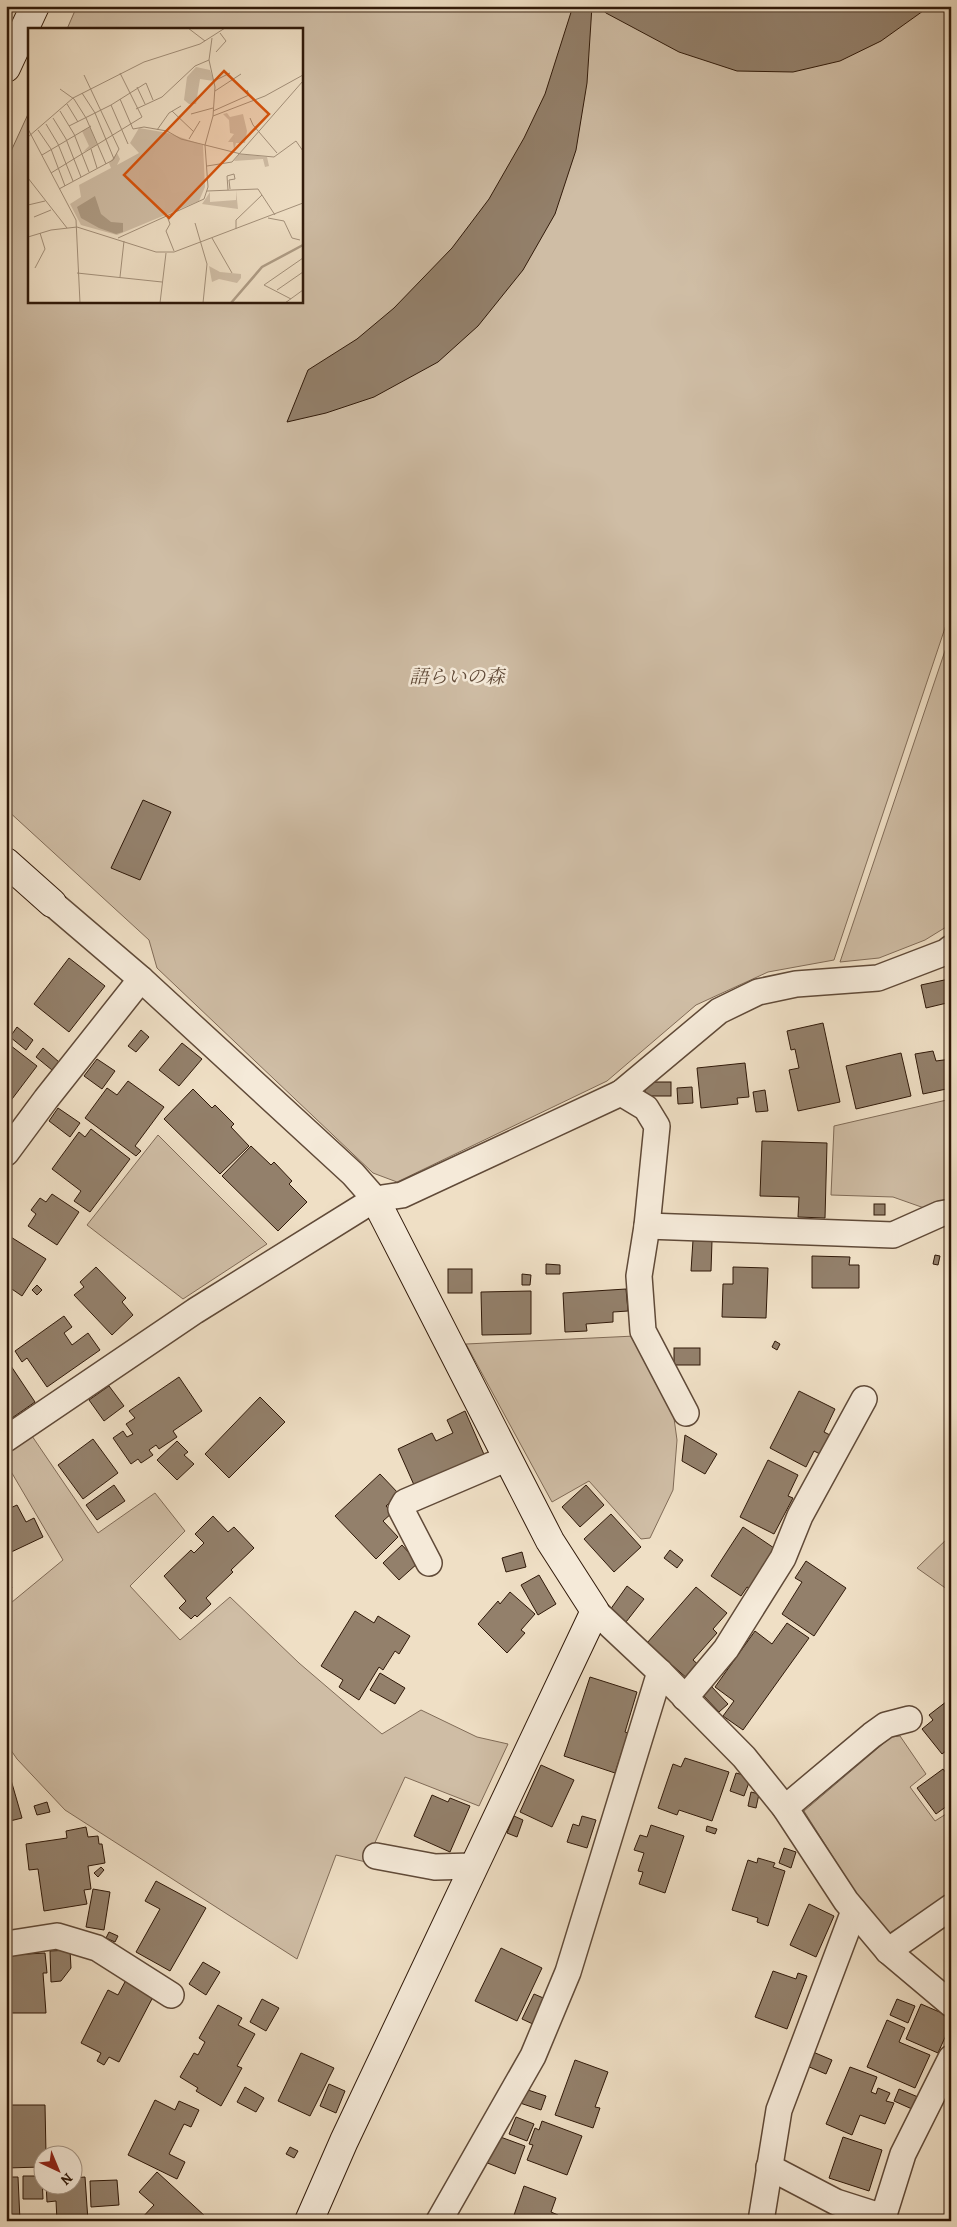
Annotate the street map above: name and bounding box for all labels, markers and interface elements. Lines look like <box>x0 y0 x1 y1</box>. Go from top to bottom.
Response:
inset map <box>28 28 302 302</box>
park label: 語らいの森 <box>409 664 506 690</box>
north arrow <box>32 2144 82 2194</box>
text: N <box>56 2169 77 2189</box>

